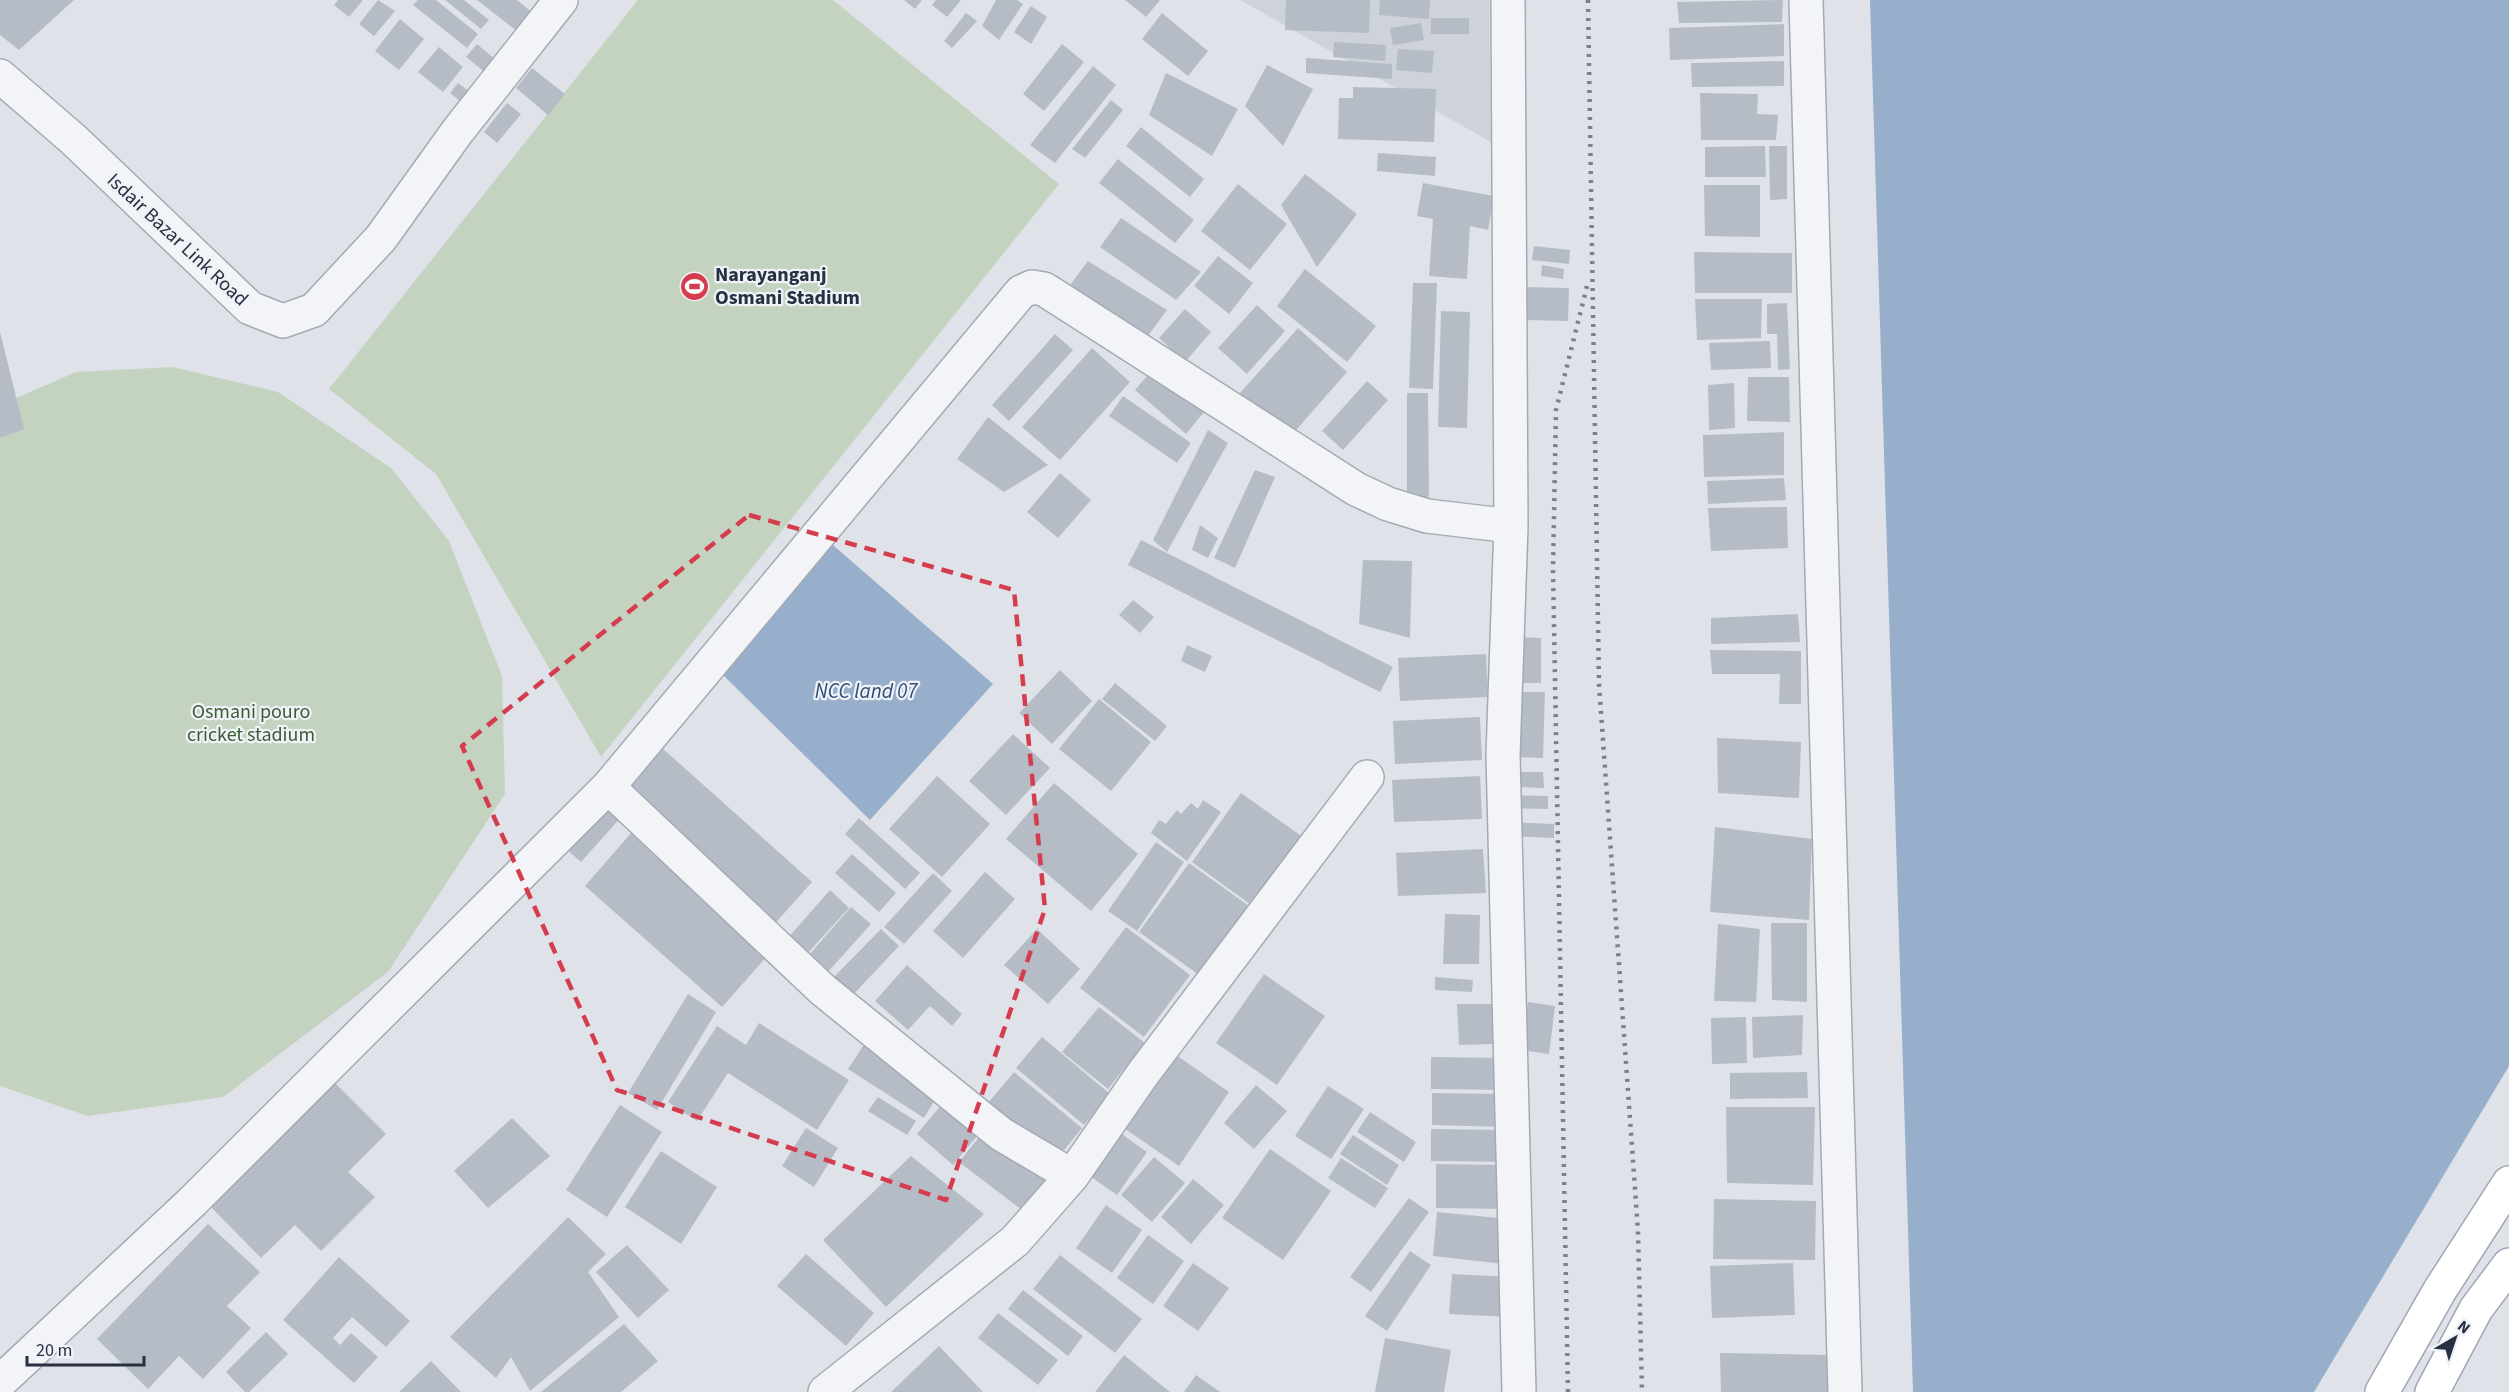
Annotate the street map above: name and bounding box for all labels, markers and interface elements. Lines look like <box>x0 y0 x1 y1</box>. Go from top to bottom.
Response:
street label: Isdair Bazar Link Road <box>100 167 254 313</box>
place label: Narayanganj Osmani Stadium <box>715 261 860 312</box>
sports icon: Narayanganj Osmani Stadium <box>678 270 710 302</box>
water label: NCC land 07 <box>815 676 918 706</box>
park label: Osmani pouro cricket stadium <box>187 698 315 749</box>
north arrow <box>2425 1308 2485 1368</box>
text: N <box>2453 1315 2475 1339</box>
scale bar <box>27 1329 144 1367</box>
text: 20 m <box>36 1338 72 1363</box>

